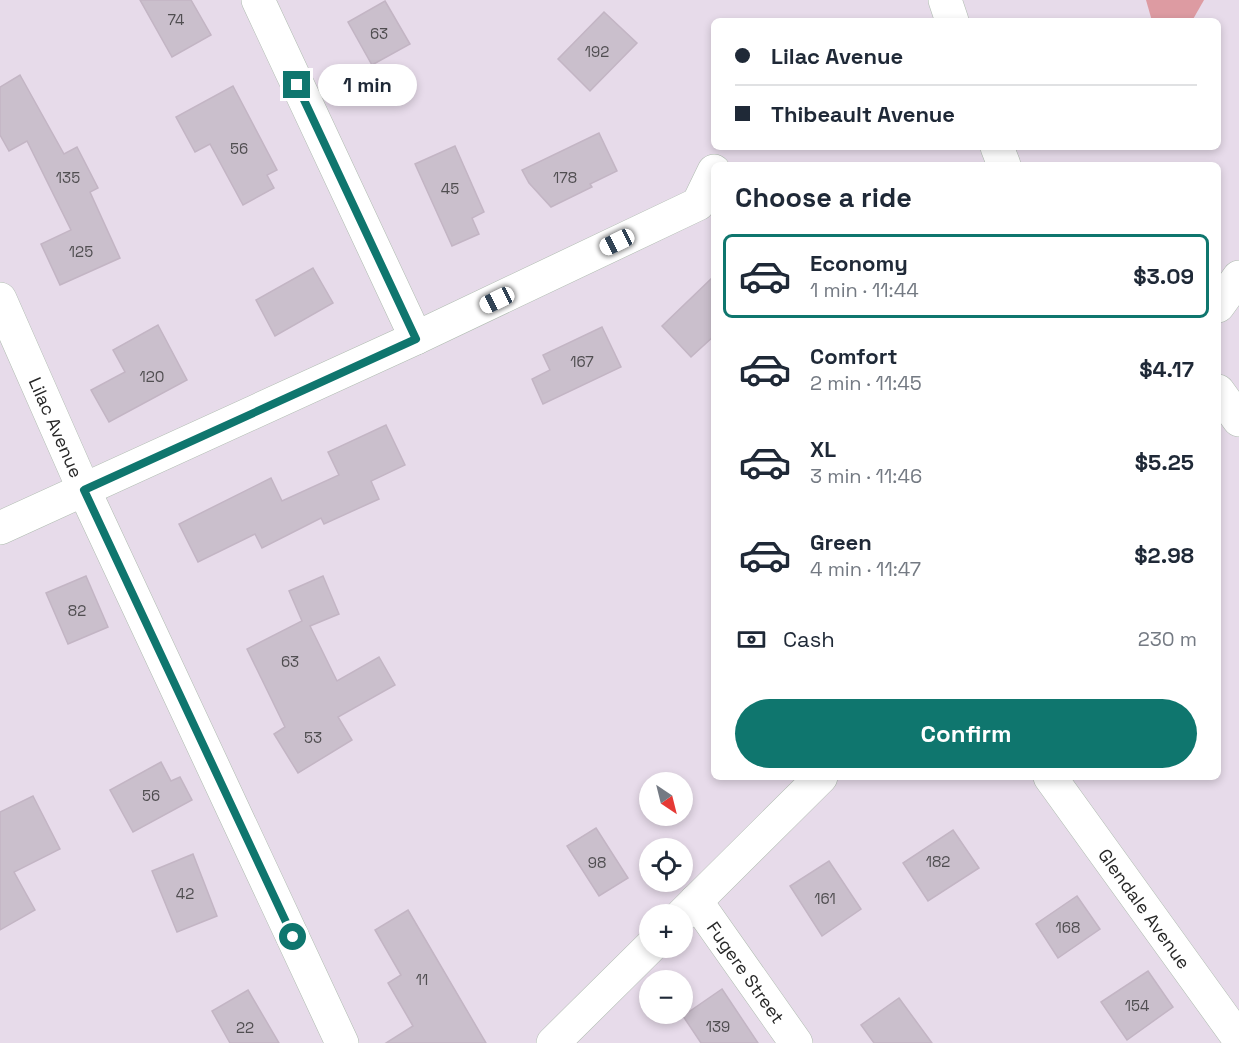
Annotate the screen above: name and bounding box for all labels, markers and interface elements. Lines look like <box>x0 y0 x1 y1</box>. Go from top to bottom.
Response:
house number: 74 <box>168 10 184 29</box>
house number: 63 <box>370 24 388 43</box>
house number: 192 <box>585 42 609 61</box>
text: Lilac Avenue <box>771 42 903 70</box>
callout: 1 min <box>318 64 417 106</box>
route end <box>283 71 310 98</box>
text: 1 min <box>343 72 392 98</box>
text: Thibeault Avenue <box>771 100 955 128</box>
house number: 56 <box>230 139 248 158</box>
house number: 135 <box>56 168 80 187</box>
house number: 178 <box>553 168 577 187</box>
house number: 45 <box>441 179 459 198</box>
text: Choose a ride <box>735 180 912 215</box>
car <box>597 226 637 258</box>
house number: 125 <box>69 242 93 261</box>
icon: car <box>738 249 792 303</box>
text: Economy <box>810 249 908 277</box>
text: $3.09 <box>1133 262 1194 290</box>
text: 1 min · 11:44 <box>810 277 919 303</box>
car <box>477 284 517 316</box>
icon: car <box>738 342 792 396</box>
text: Comfort <box>810 342 898 370</box>
house number: 167 <box>570 352 594 371</box>
text: $4.17 <box>1139 355 1194 383</box>
house number: 120 <box>140 367 164 386</box>
text: 2 min · 11:45 <box>810 370 922 396</box>
street label: Lilac Avenue <box>24 373 89 481</box>
icon: car <box>738 435 792 489</box>
text: XL <box>810 435 836 463</box>
text: $5.25 <box>1135 448 1194 476</box>
text: 3 min · 11:46 <box>810 463 922 489</box>
icon: car <box>738 528 792 582</box>
text: Green <box>810 528 872 556</box>
text: $2.98 <box>1134 541 1194 569</box>
text: 4 min · 11:47 <box>810 556 921 582</box>
house number: 82 <box>68 601 86 620</box>
icon: cash <box>735 623 768 656</box>
text: Cash <box>783 625 835 653</box>
text: 230 m <box>1138 626 1197 652</box>
house number: 63 <box>281 652 299 671</box>
button: Confirm <box>735 699 1197 768</box>
house number: 53 <box>304 728 322 747</box>
north arrow <box>639 772 693 826</box>
map controls <box>639 772 693 1024</box>
house number: 56 <box>142 786 160 805</box>
button: locate <box>639 838 693 892</box>
street label: Glendale Avenue <box>1094 844 1196 973</box>
house number: 182 <box>926 852 950 871</box>
house number: 98 <box>588 853 606 872</box>
house number: 42 <box>176 884 194 903</box>
house number: 161 <box>814 889 836 908</box>
button: + <box>639 904 693 958</box>
street label: Fugere Street <box>702 917 790 1028</box>
house number: 168 <box>1056 918 1080 937</box>
route start <box>279 923 306 950</box>
house number: 11 <box>416 970 428 989</box>
button: − <box>639 970 693 1024</box>
house number: 154 <box>1125 996 1149 1015</box>
house number: 139 <box>706 1017 730 1036</box>
house number: 22 <box>236 1018 254 1037</box>

